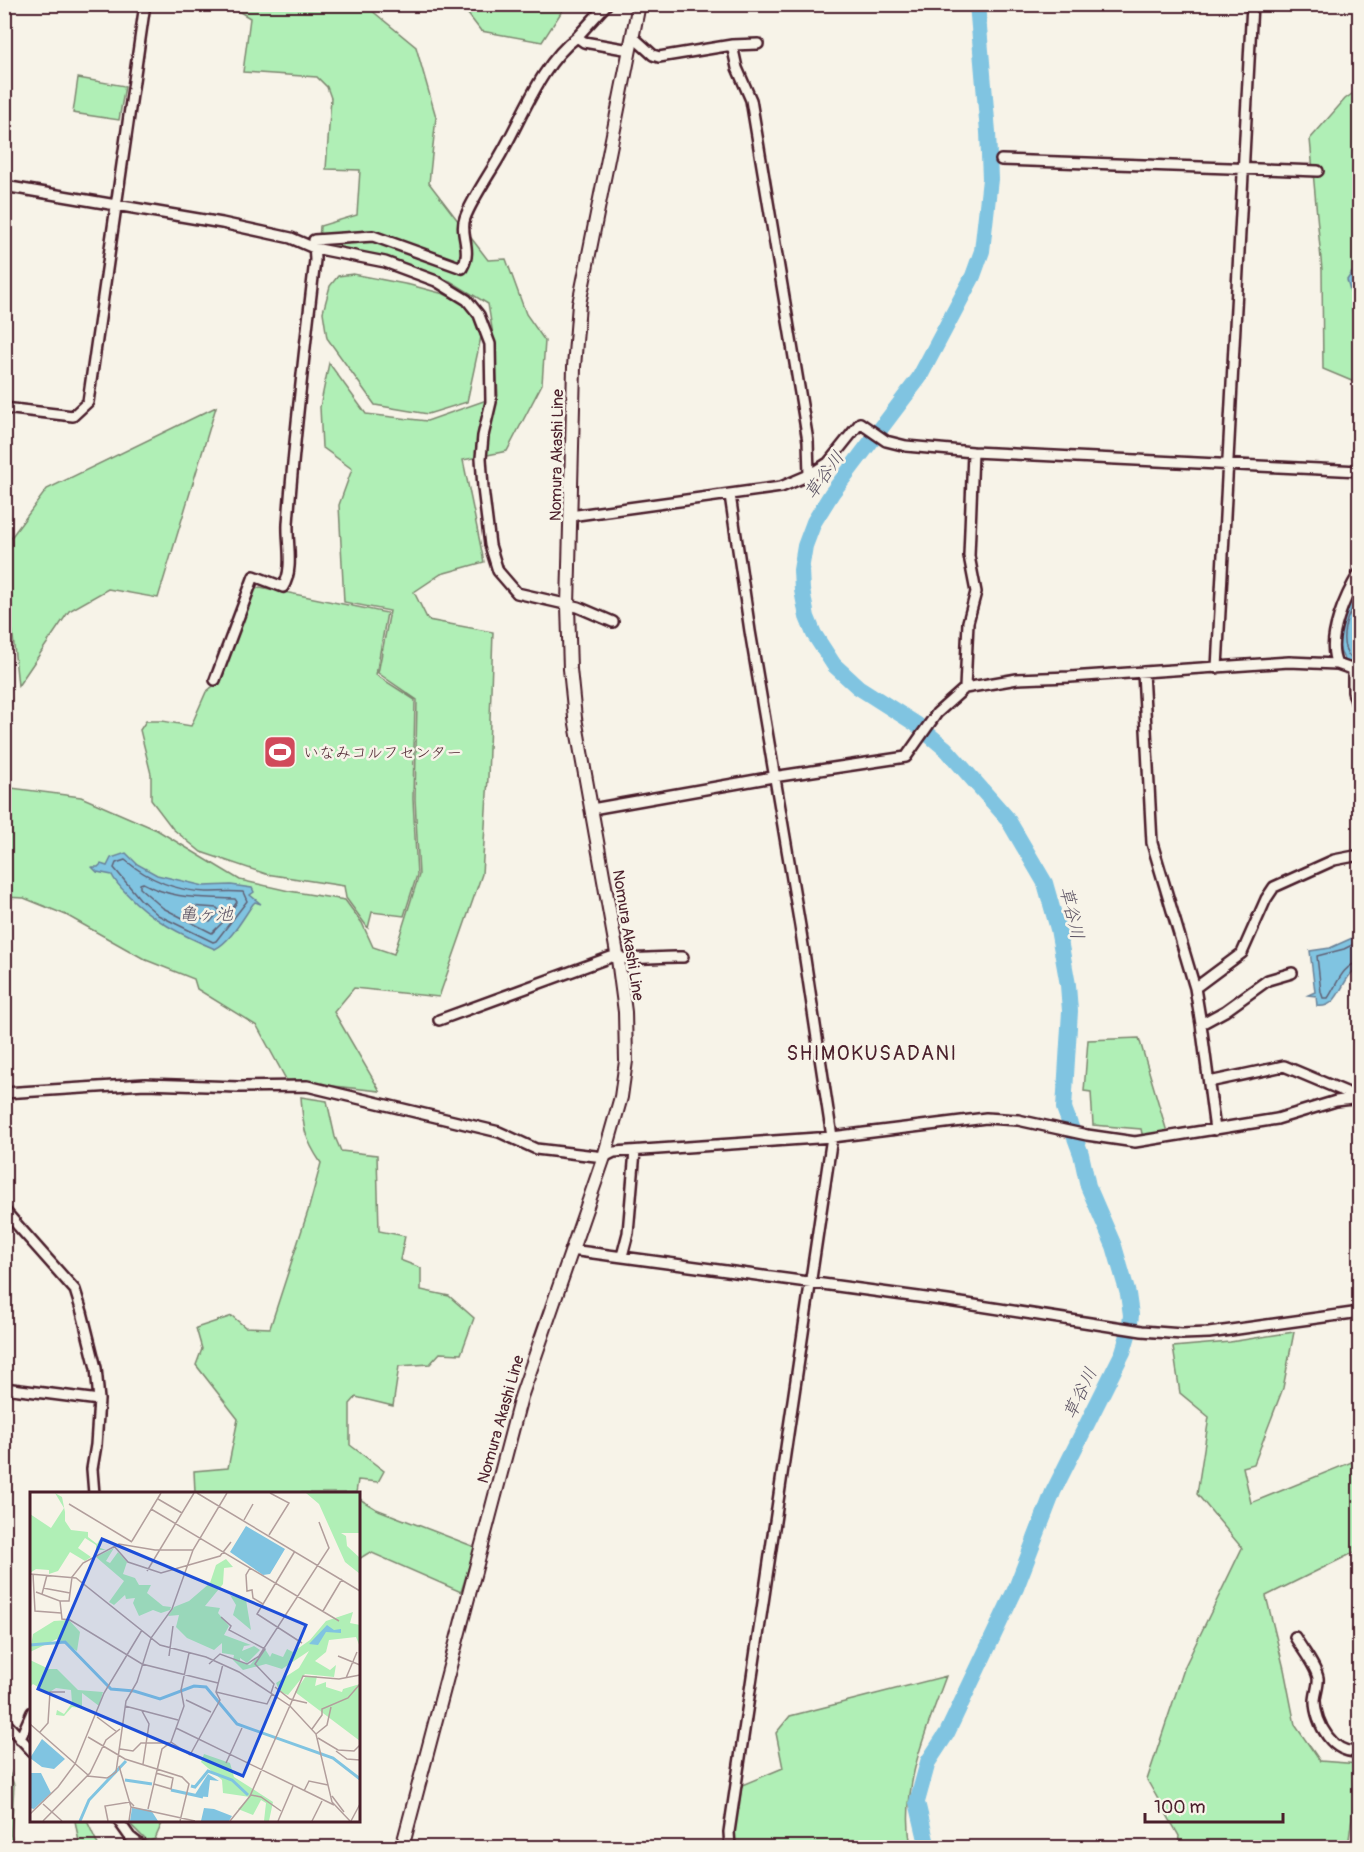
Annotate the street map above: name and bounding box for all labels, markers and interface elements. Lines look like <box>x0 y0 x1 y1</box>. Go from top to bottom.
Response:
street label: Nomura Akashi Line <box>546 389 568 521</box>
water label: 草谷川 <box>799 447 850 504</box>
sports icon: いなみコルフセンター <box>262 734 298 770</box>
place label: いなみコルフセンター <box>303 743 462 763</box>
street label: Nomura Akashi Line <box>608 868 648 1002</box>
water label: 草谷川 <box>1054 884 1089 942</box>
water label: 亀ヶ池 <box>179 903 234 926</box>
district label: SHIMOKUSADANI <box>786 1041 958 1066</box>
street label: Nomura Akashi Line <box>473 1353 529 1486</box>
water label: 草谷川 <box>1058 1364 1103 1423</box>
inset map <box>30 1492 360 1822</box>
scale bar <box>1145 1786 1283 1824</box>
text: 100 m <box>1154 1796 1206 1819</box>

